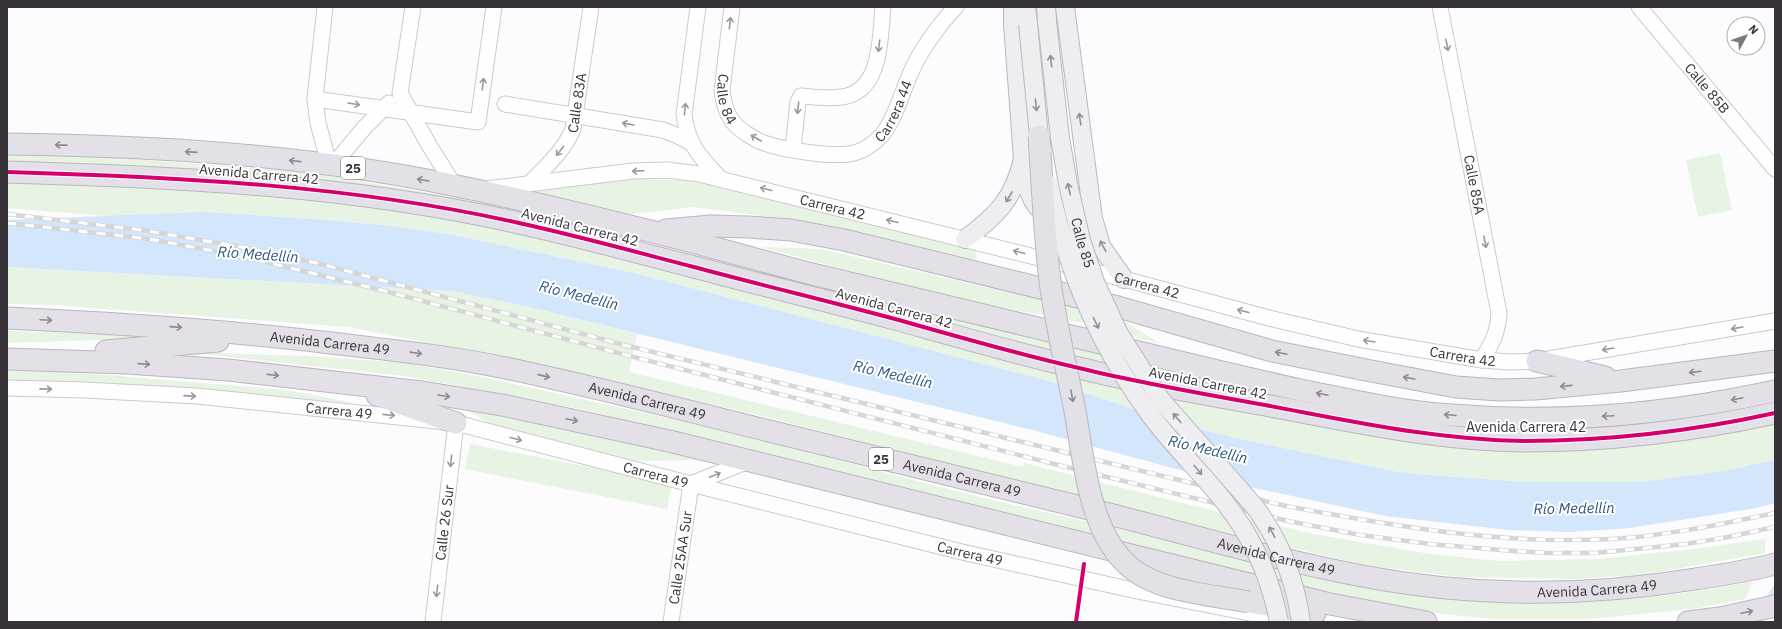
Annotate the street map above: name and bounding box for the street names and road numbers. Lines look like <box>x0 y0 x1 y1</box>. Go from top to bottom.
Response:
street label: Calle 85B <box>1681 59 1734 117</box>
street label: Calle 83A <box>564 71 590 134</box>
street label: Calle 84 <box>713 73 741 128</box>
street label: Carrera 44 <box>871 78 916 146</box>
street label: Calle 85A <box>1460 153 1489 216</box>
road number: 25 <box>341 157 365 179</box>
street label: Avenida Carrera 42 <box>198 160 320 188</box>
street label: Carrera 42 <box>798 190 867 224</box>
street label: Avenida Carrera 42 <box>519 204 641 250</box>
street label: Calle 85 <box>1067 216 1099 270</box>
street label: Carrera 42 <box>1113 268 1182 303</box>
street label: Avenida Carrera 42 <box>834 284 954 332</box>
street label: Avenida Carrera 49 <box>269 327 391 359</box>
street label: Carrera 42 <box>1428 342 1496 370</box>
street label: Avenida Carrera 42 <box>1147 363 1269 403</box>
street label: Avenida Carrera 49 <box>587 378 708 424</box>
street label: Carrera 49 <box>305 398 373 423</box>
street label: Avenida Carrera 42 <box>1466 418 1586 436</box>
road number: 25 <box>869 448 893 470</box>
street label: Avenida Carrera 49 <box>901 455 1023 501</box>
street label: Carrera 49 <box>621 458 690 492</box>
street label: Calle 26 Sur <box>431 484 458 561</box>
street label: Calle 25AA Sur <box>665 510 696 606</box>
street label: Avenida Carrera 49 <box>1216 534 1337 579</box>
street label: Carrera 49 <box>935 537 1005 570</box>
street label: Avenida Carrera 49 <box>1537 576 1658 601</box>

